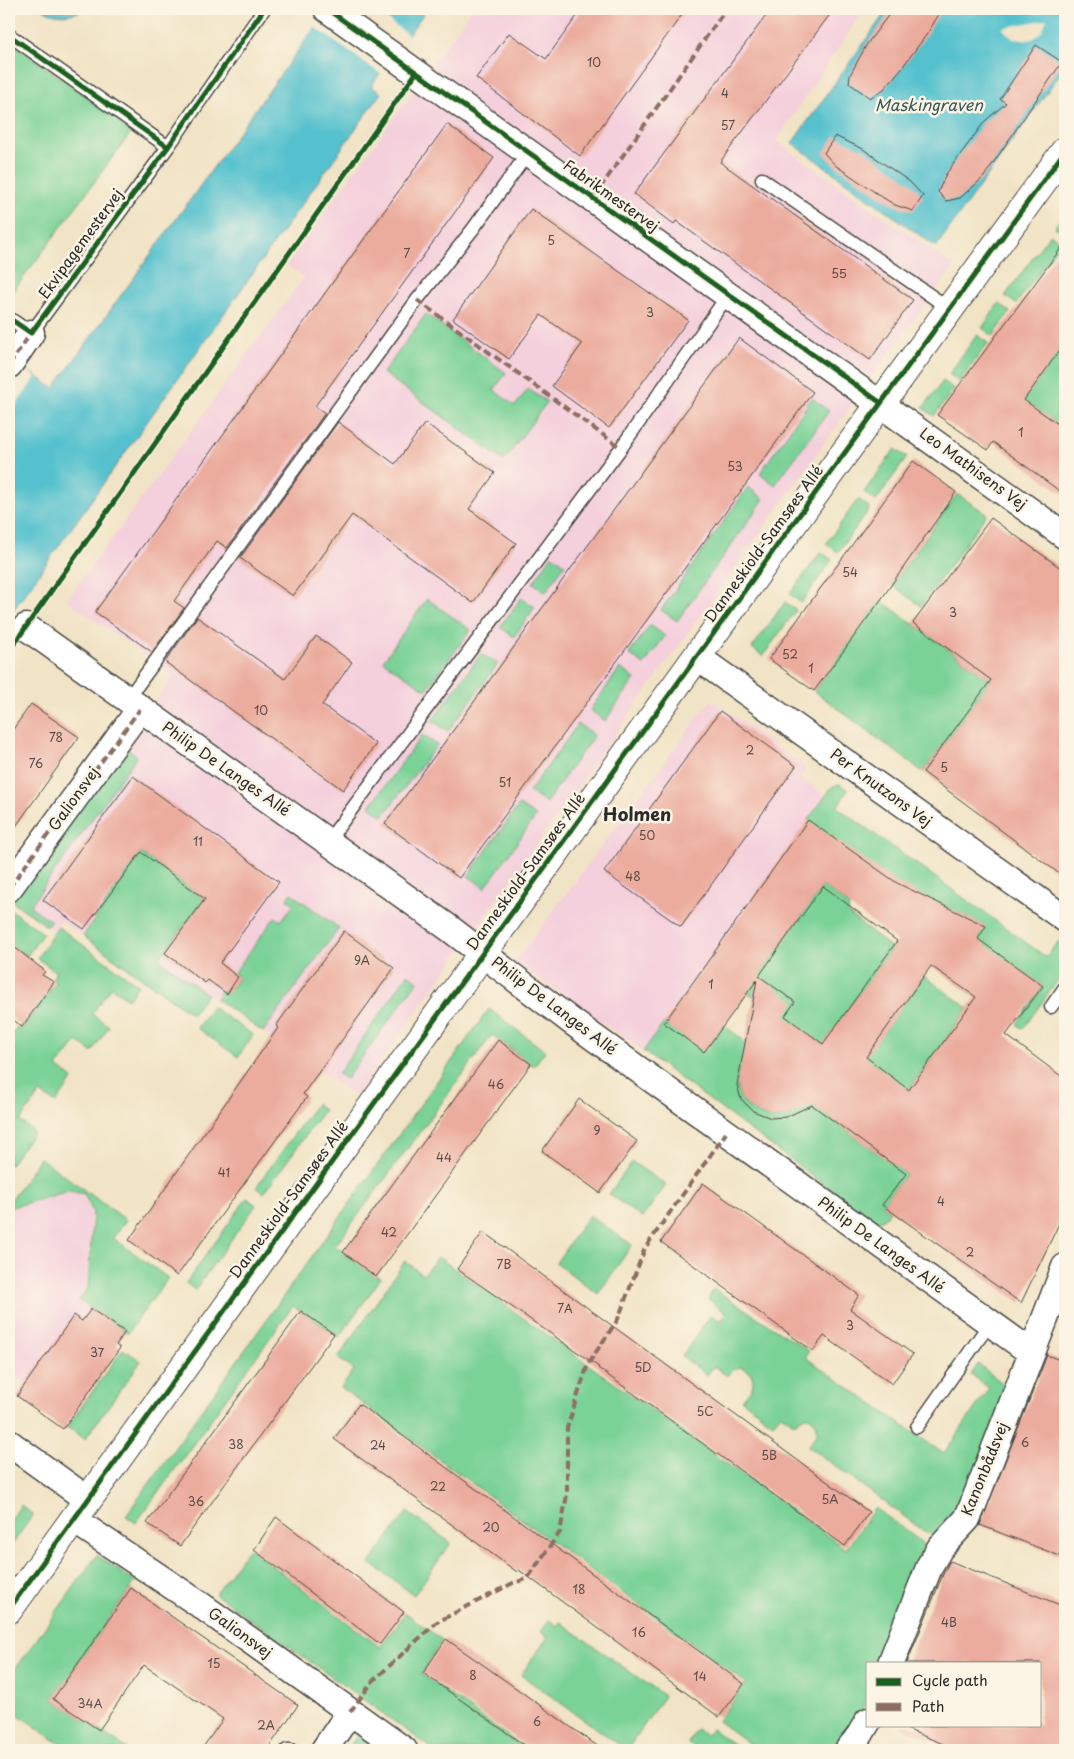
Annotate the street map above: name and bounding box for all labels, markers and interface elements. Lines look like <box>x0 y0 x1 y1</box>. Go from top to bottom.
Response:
house number: 10 <box>587 53 601 71</box>
house number: 4 <box>721 84 729 102</box>
water label: Maskingraven <box>875 92 984 116</box>
house number: 57 <box>721 116 735 134</box>
street label: Fabrikmestervej <box>559 153 664 236</box>
street label: Ekvipagemestervej <box>32 183 128 303</box>
house number: 5 <box>547 231 555 249</box>
house number: 7 <box>404 244 411 262</box>
house number: 55 <box>831 264 847 282</box>
house number: 3 <box>646 303 654 321</box>
street label: Leo Mathisens Vej <box>915 421 1032 515</box>
house number: 1 <box>1018 423 1024 441</box>
house number: 53 <box>727 457 743 475</box>
street label: Danneskiold-Samsøes Allé <box>698 460 828 627</box>
house number: 54 <box>842 563 858 581</box>
house number: 3 <box>949 603 957 621</box>
house number: 52 <box>782 645 798 663</box>
house number: 1 <box>808 659 814 677</box>
house number: 10 <box>254 701 268 719</box>
street label: Philip De Langes Allé <box>158 715 296 821</box>
house number: 78 <box>49 728 63 746</box>
house number: 2 <box>746 741 754 759</box>
street label: Per Knutzons Vej <box>826 742 937 832</box>
house number: 76 <box>29 754 43 772</box>
house number: 5 <box>940 758 948 776</box>
street label: Galionsvej <box>42 761 104 835</box>
house number: 51 <box>499 773 511 791</box>
street label: Danneskiold-Samsøes Allé <box>460 788 590 955</box>
district label: Holmen <box>603 800 671 827</box>
house number: 50 <box>639 826 655 844</box>
house number: 11 <box>193 832 203 850</box>
house number: 48 <box>625 867 641 885</box>
street label: Philip De Langes Allé <box>487 950 622 1060</box>
house number: 9A <box>354 951 370 969</box>
house number: 1 <box>708 975 714 993</box>
house number: 46 <box>488 1075 504 1093</box>
street label: Danneskiold-Samsøes Allé <box>223 1116 353 1283</box>
house number: 9 <box>593 1121 601 1139</box>
house number: 44 <box>436 1148 452 1166</box>
house number: 41 <box>218 1163 230 1181</box>
street label: Philip De Langes Allé <box>814 1190 950 1298</box>
house number: 4 <box>937 1192 945 1210</box>
house number: 42 <box>381 1223 397 1241</box>
house number: 2 <box>966 1243 974 1261</box>
house number: 7B <box>497 1255 511 1273</box>
house number: 7A <box>557 1299 573 1317</box>
house number: 3 <box>846 1316 854 1334</box>
house number: 37 <box>90 1343 105 1361</box>
house number: 5D <box>634 1358 652 1376</box>
house number: 5C <box>697 1402 713 1420</box>
street label: Kanonbådsvej <box>954 1418 1013 1519</box>
house number: 6 <box>1021 1433 1029 1451</box>
house number: 38 <box>228 1435 244 1453</box>
house number: 24 <box>370 1436 386 1454</box>
house number: 5B <box>761 1446 777 1464</box>
house number: 22 <box>430 1477 446 1495</box>
house number: 5A <box>822 1490 838 1508</box>
house number: 36 <box>188 1492 204 1510</box>
house number: 20 <box>482 1518 500 1536</box>
house number: 18 <box>573 1580 585 1598</box>
street label: Galionsvej <box>204 1601 278 1663</box>
house number: 4B <box>941 1613 957 1631</box>
house number: 16 <box>632 1623 646 1641</box>
house number: 15 <box>207 1654 221 1672</box>
legend <box>866 1662 1042 1726</box>
house number: 8 <box>469 1666 477 1684</box>
house number: 14 <box>693 1667 707 1685</box>
text: Cycle path <box>912 1668 988 1691</box>
house number: 34A <box>78 1694 102 1712</box>
text: Path <box>912 1694 944 1717</box>
house number: 6 <box>533 1712 541 1730</box>
house number: 2A <box>257 1716 275 1734</box>

